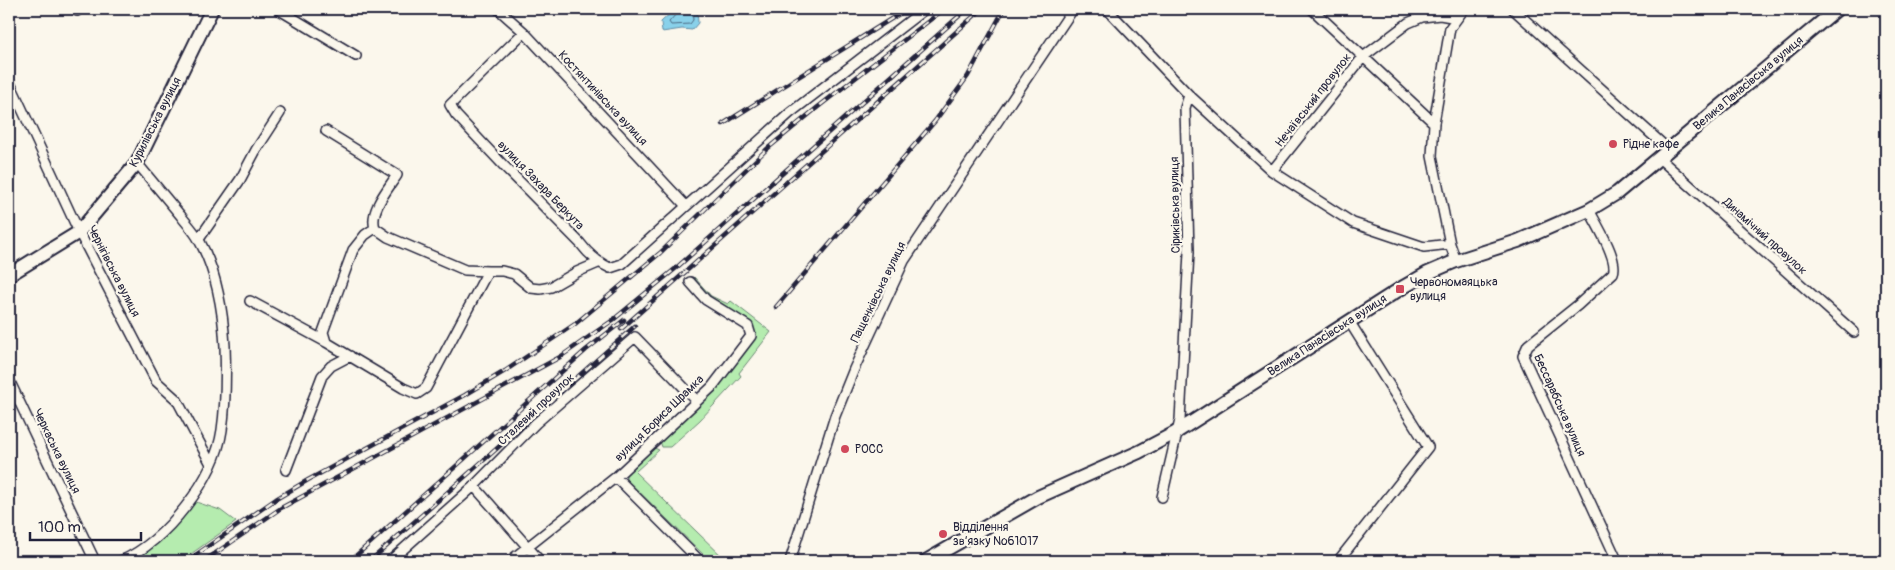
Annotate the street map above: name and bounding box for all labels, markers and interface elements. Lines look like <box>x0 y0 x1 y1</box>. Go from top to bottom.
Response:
street label: Велика Панасівська вулиця <box>1690 33 1807 134</box>
street label: Костянтинівська вулиця <box>555 48 651 149</box>
street label: Нечаївський провулок <box>1272 50 1355 150</box>
street label: Курилівська вулиця <box>126 74 185 170</box>
place label: Рідне кафе <box>1623 137 1679 152</box>
street label: вулиця Захара Беркута <box>494 138 587 233</box>
marker: Рідне кафе <box>1607 138 1619 150</box>
street label: Сіриківська вулиця <box>1167 156 1184 253</box>
street label: Динамічний провулок <box>1719 194 1810 278</box>
street label: Чернігівська вулиця <box>84 223 143 320</box>
street label: Пащенківська вулиця <box>847 239 910 345</box>
place label: Червономаяцька вулиця <box>1410 275 1498 304</box>
marker: Червономаяцька вулиця <box>1394 283 1406 295</box>
street label: Велика Панасівська вулиця <box>1265 291 1390 380</box>
street label: Бессарабська вулиця <box>1530 352 1589 459</box>
street label: Сталевий провулок <box>495 370 578 449</box>
street label: вулиця Бориса Шрамка <box>612 372 707 465</box>
street label: Черкаська вулиця <box>30 406 84 496</box>
place label: РОСС <box>855 442 883 457</box>
marker: РОСС <box>839 443 851 455</box>
scale bar <box>30 510 141 542</box>
text: 100 m <box>38 518 81 537</box>
place label: Відділення зв’язку №61017 <box>953 520 1039 549</box>
marker: Відділення зв’язку №61017 <box>937 528 949 540</box>

